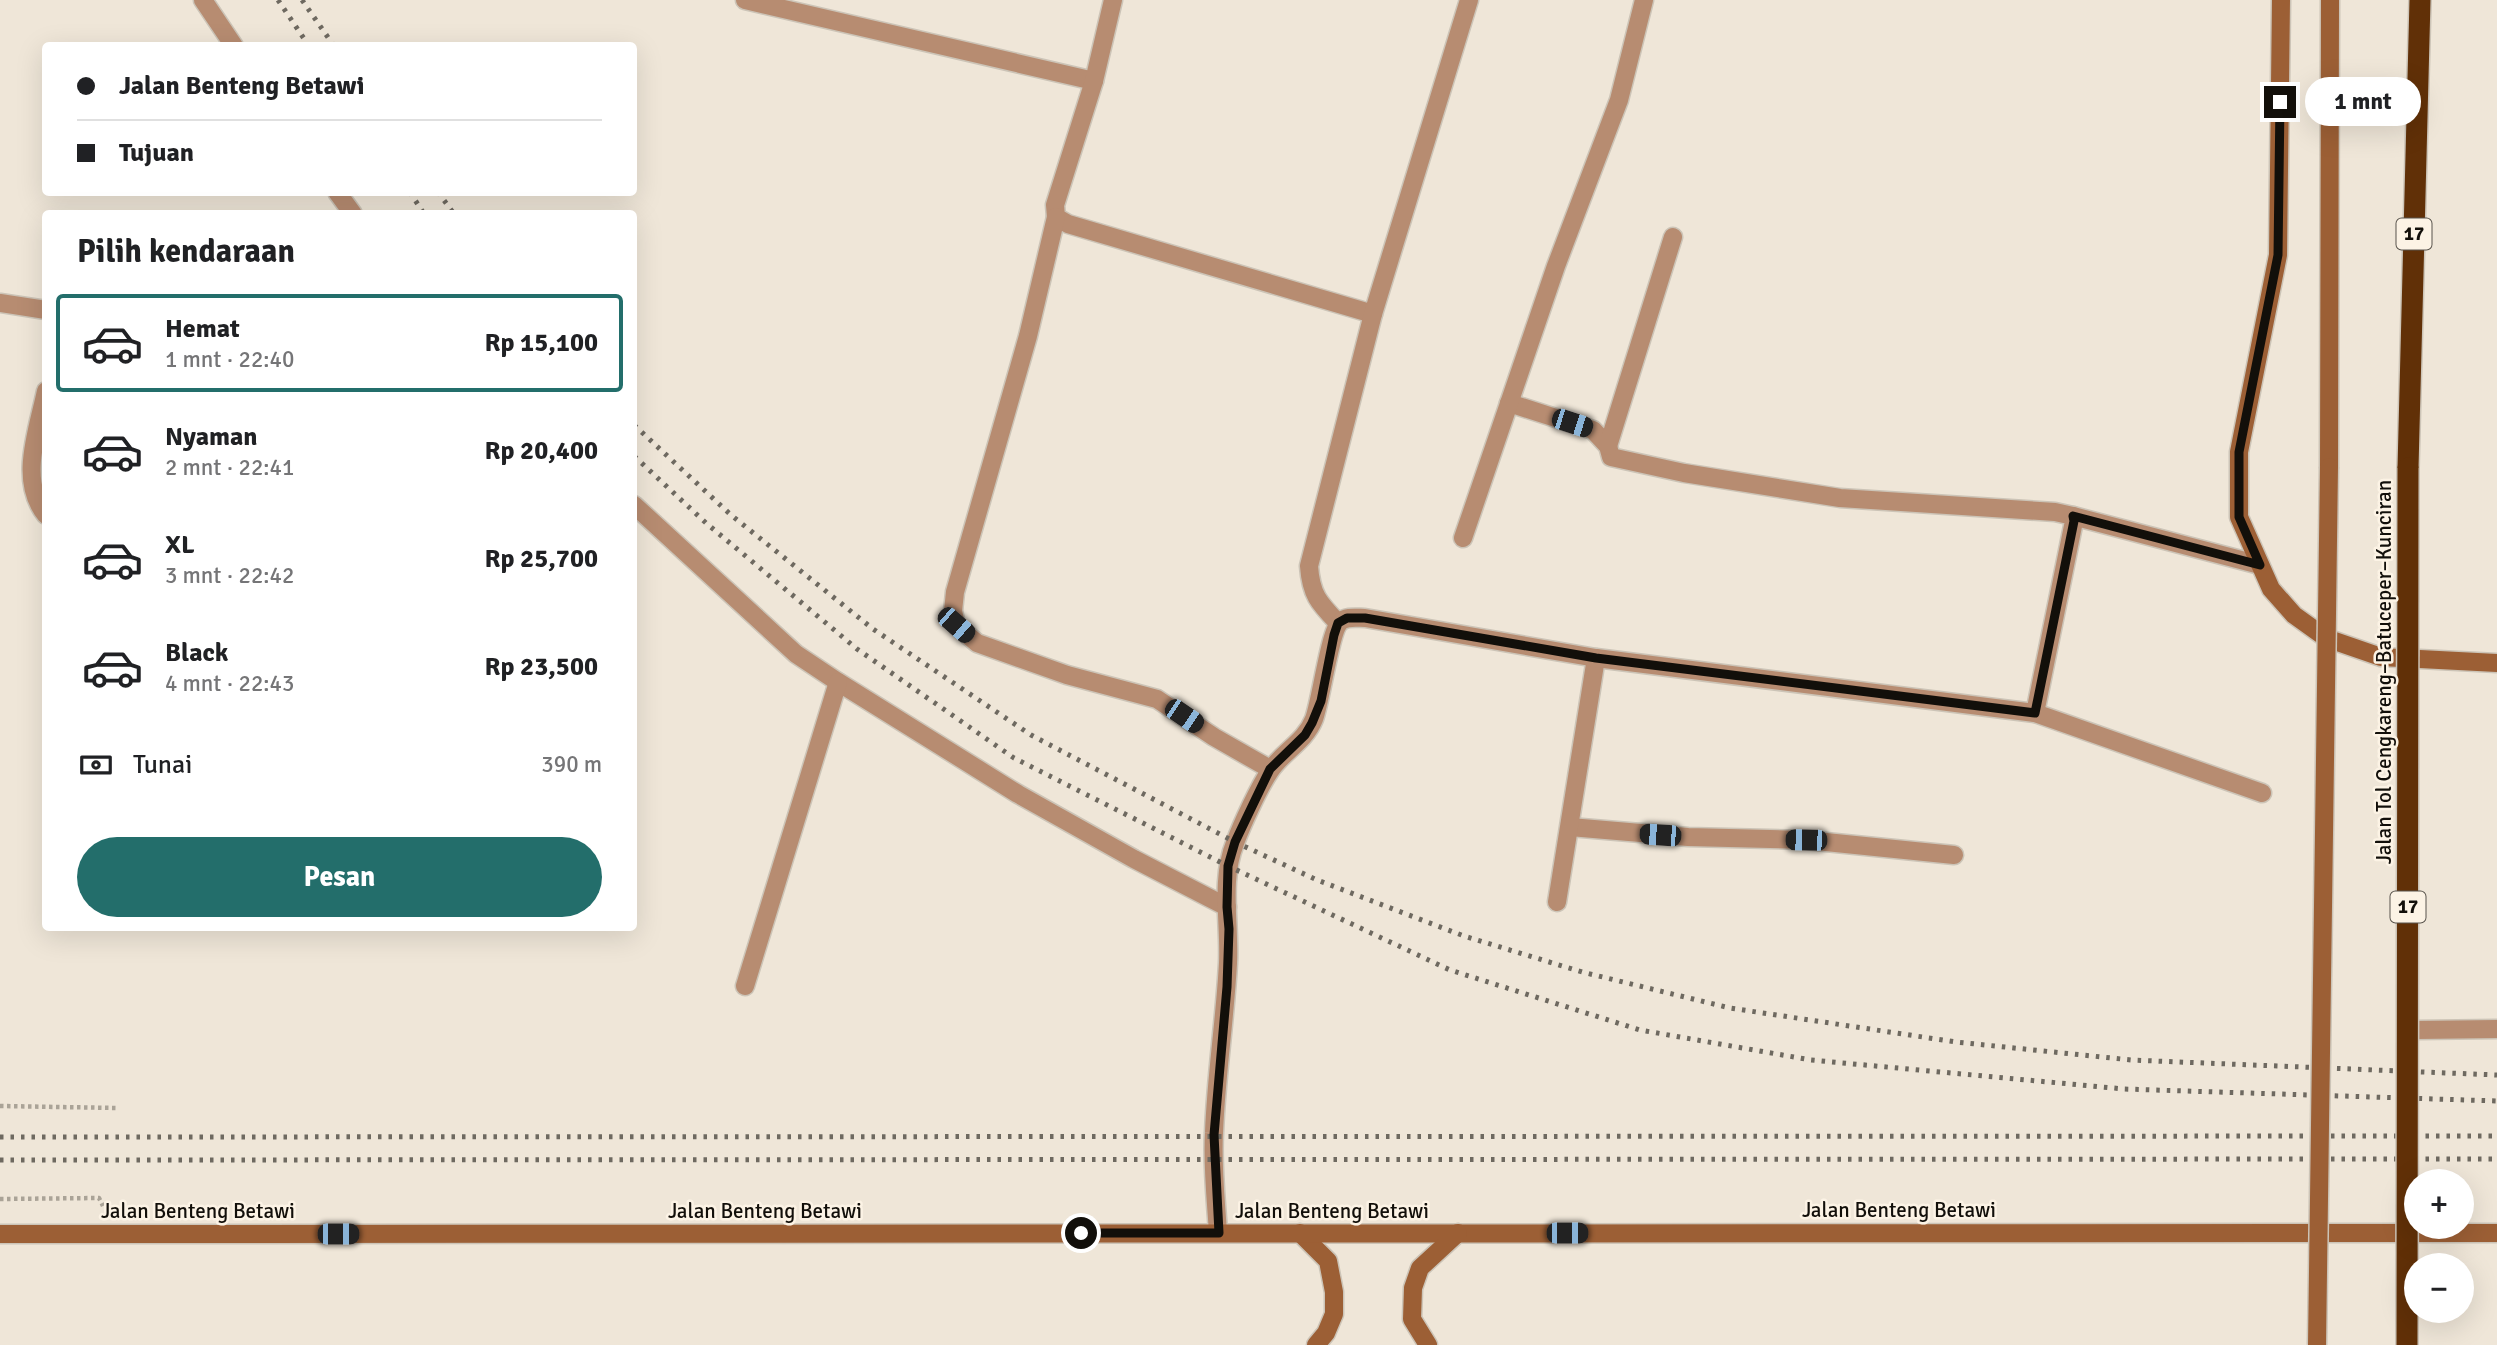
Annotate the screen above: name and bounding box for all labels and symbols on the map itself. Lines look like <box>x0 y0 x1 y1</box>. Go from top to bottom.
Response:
callout: 1 mnt <box>2304 78 2420 126</box>
route end <box>2264 86 2296 118</box>
road number: 17 <box>2396 218 2432 250</box>
car <box>1549 407 1596 439</box>
street label: Jalan Tol Cengkareng–Batuceper–Kunciran <box>2371 480 2397 864</box>
car <box>934 603 979 647</box>
car <box>1161 696 1208 736</box>
car <box>1639 823 1682 847</box>
car <box>1785 829 1828 851</box>
road number: 17 <box>2390 892 2426 923</box>
street label: Jalan Benteng Betawi <box>1802 1197 1996 1223</box>
street label: Jalan Benteng Betawi <box>101 1198 295 1224</box>
street label: Jalan Benteng Betawi <box>668 1198 862 1224</box>
street label: Jalan Benteng Betawi <box>1235 1198 1429 1224</box>
route start <box>1065 1217 1097 1249</box>
car <box>1547 1223 1589 1244</box>
car <box>318 1224 360 1245</box>

